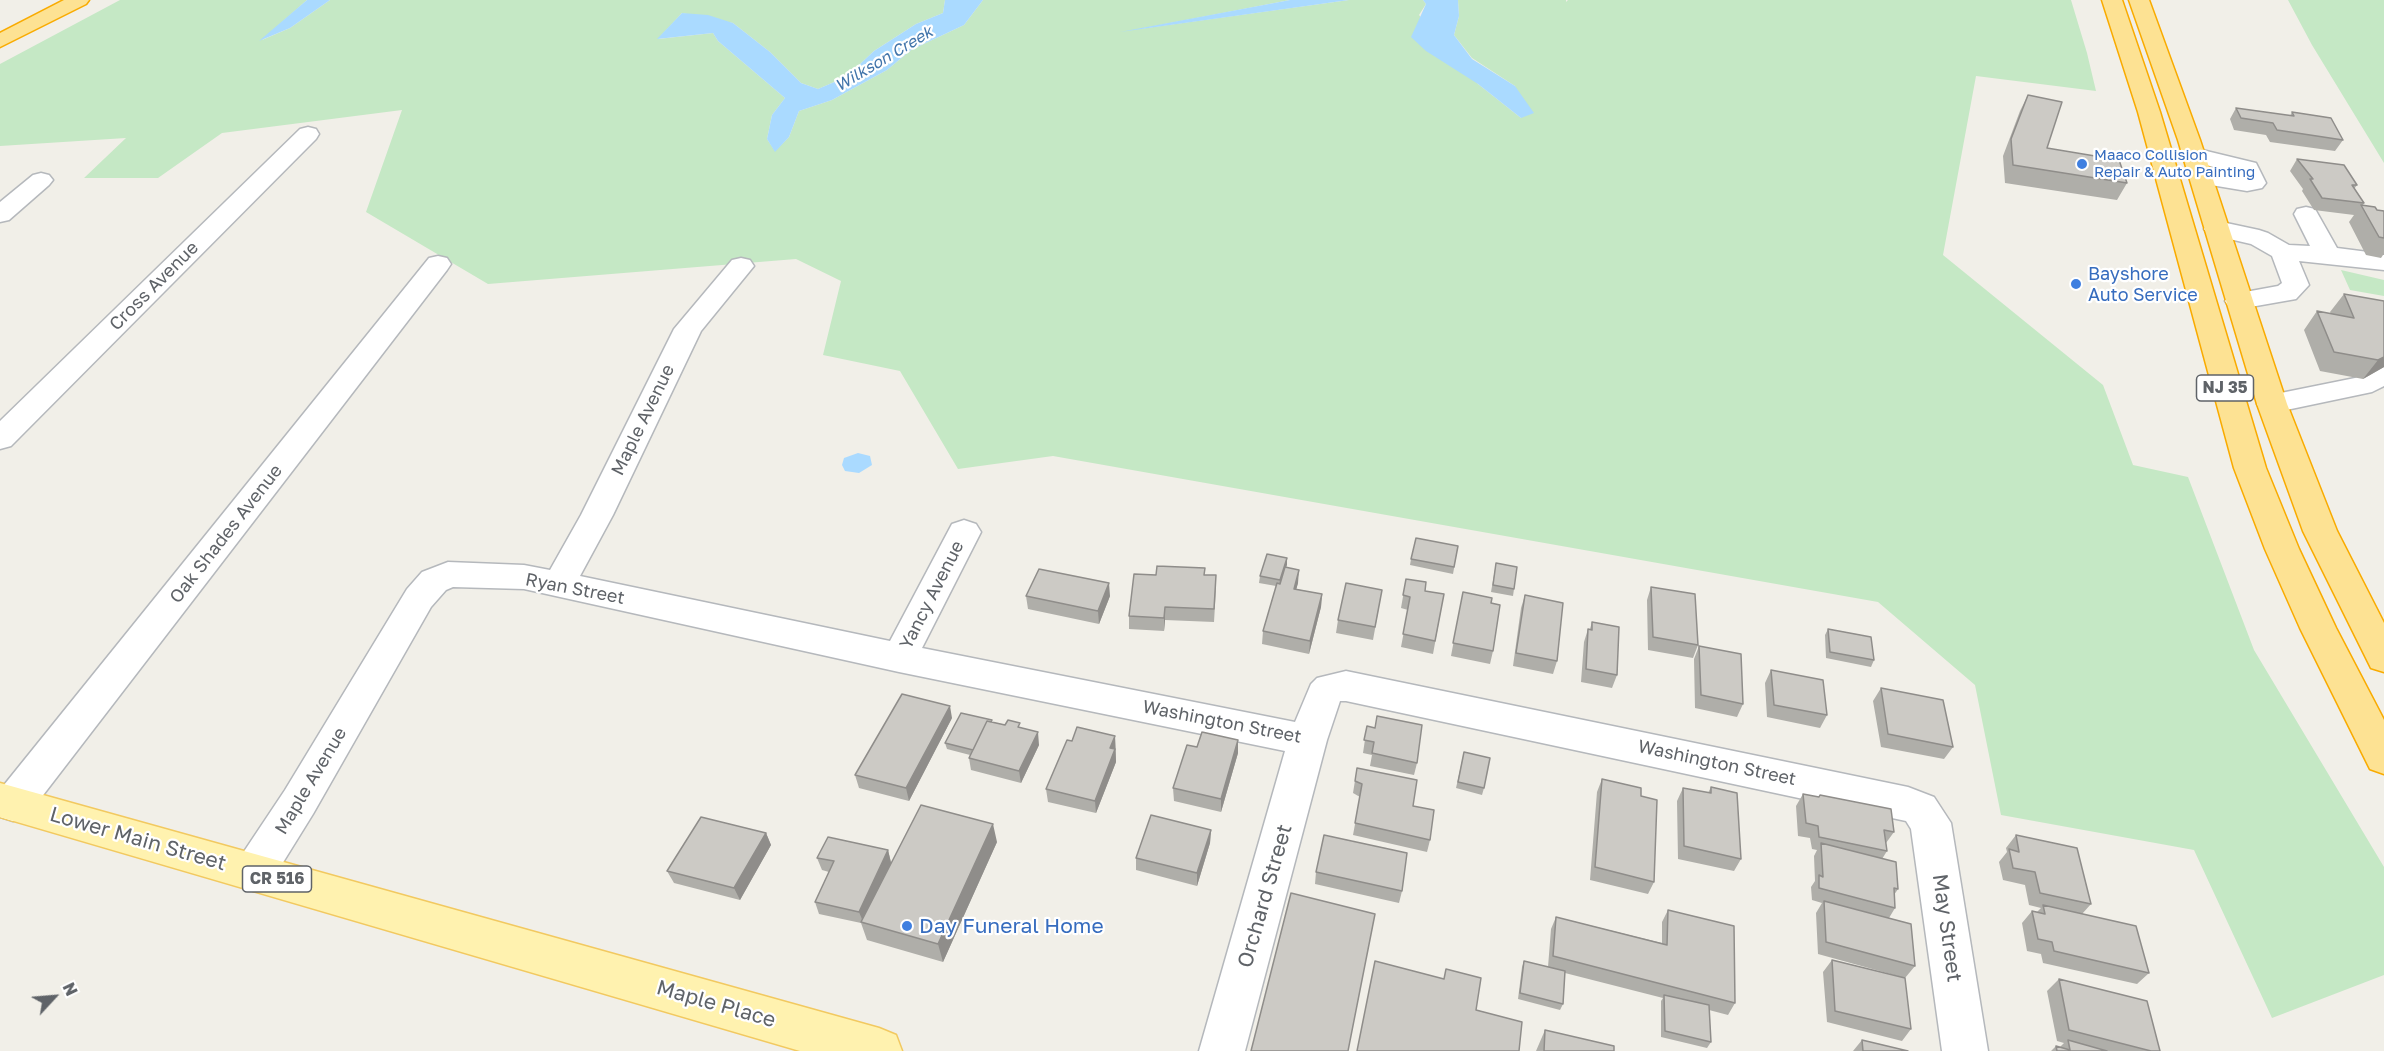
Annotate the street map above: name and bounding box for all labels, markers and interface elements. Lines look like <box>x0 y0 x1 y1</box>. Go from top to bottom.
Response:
water label: Wilkson Creek <box>832 22 936 96</box>
place label: Maaco Collision Repair & Auto Painting <box>2094 146 2255 181</box>
marker: Maaco Collision Repair & Auto Painting <box>2075 157 2089 171</box>
street label: Cross Avenue <box>105 237 203 335</box>
place label: Bayshore Auto Service <box>2088 263 2198 306</box>
marker: Bayshore Auto Service <box>2069 277 2083 291</box>
street label: Maple Avenue <box>607 361 679 479</box>
road number: NJ 35 <box>2196 375 2254 401</box>
street label: Oak Shades Avenue <box>165 460 287 608</box>
street label: Yancy Avenue <box>895 537 969 653</box>
street label: Ryan Street <box>523 569 627 609</box>
street label: Washington Street <box>1141 696 1303 748</box>
street label: Maple Avenue <box>271 724 351 838</box>
street label: Washington Street <box>1636 736 1798 790</box>
street label: Lower Main Street <box>47 802 229 876</box>
street label: Orchard Street <box>1232 821 1298 971</box>
road number: CR 516 <box>242 866 312 892</box>
street label: May Street <box>1927 872 1967 984</box>
place label: Day Funeral Home <box>919 913 1104 939</box>
marker: Day Funeral Home <box>900 919 914 933</box>
north arrow <box>24 967 84 1027</box>
street label: Maple Place <box>654 975 778 1033</box>
text: N <box>59 979 82 999</box>

